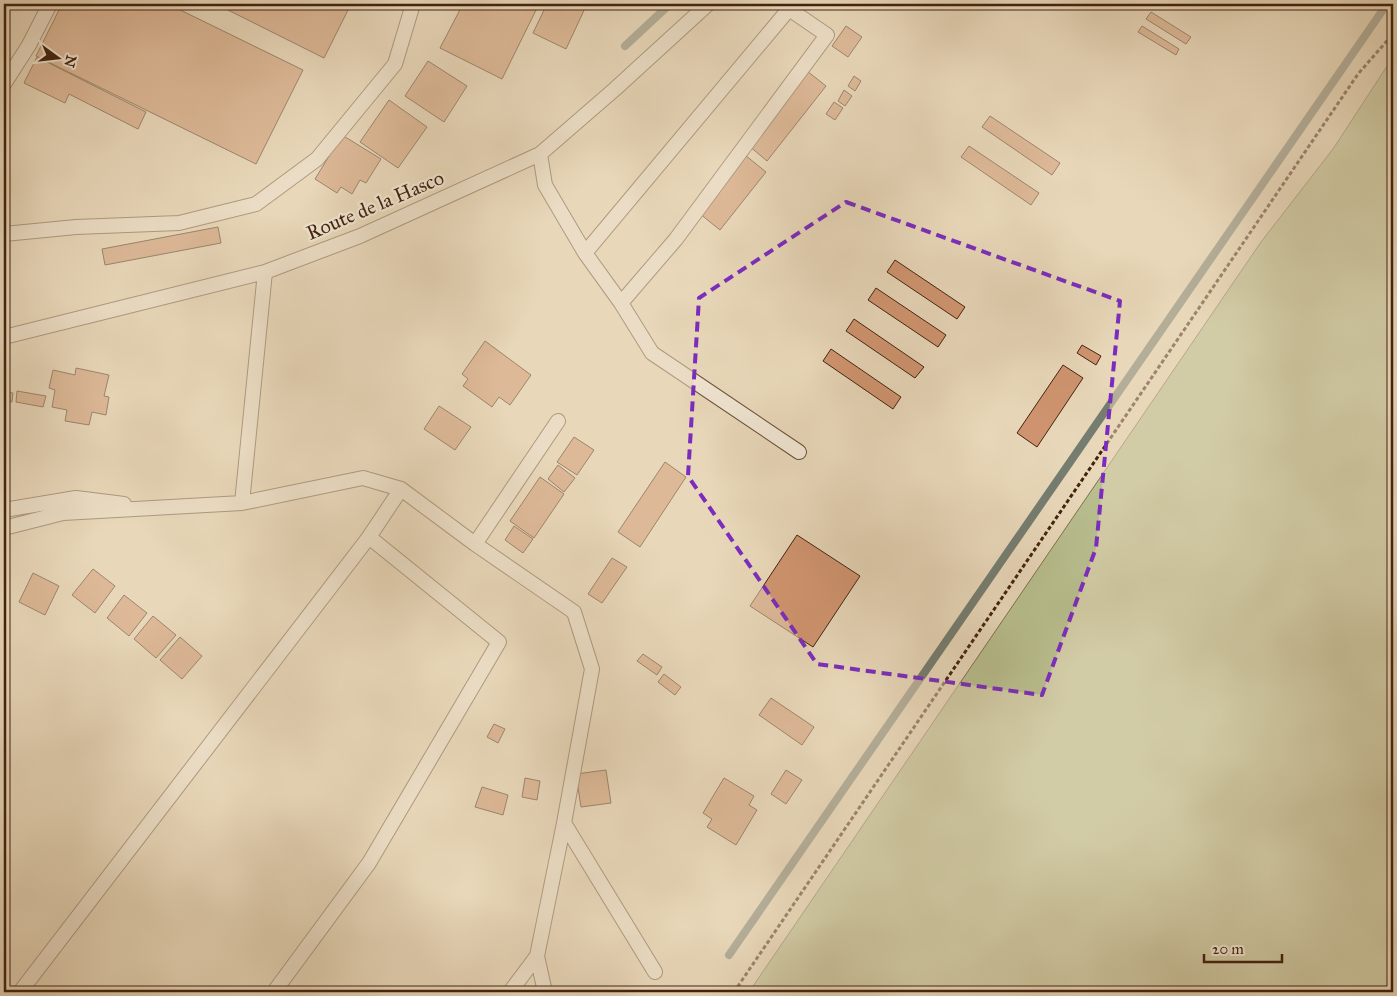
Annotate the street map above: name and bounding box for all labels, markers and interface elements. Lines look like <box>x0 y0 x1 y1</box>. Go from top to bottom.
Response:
north arrow <box>32 32 82 82</box>
text: N <box>60 53 80 69</box>
street label: Route de la Hasco <box>303 165 447 245</box>
scale bar <box>1204 931 1282 963</box>
text: 20 m <box>1212 940 1244 958</box>

